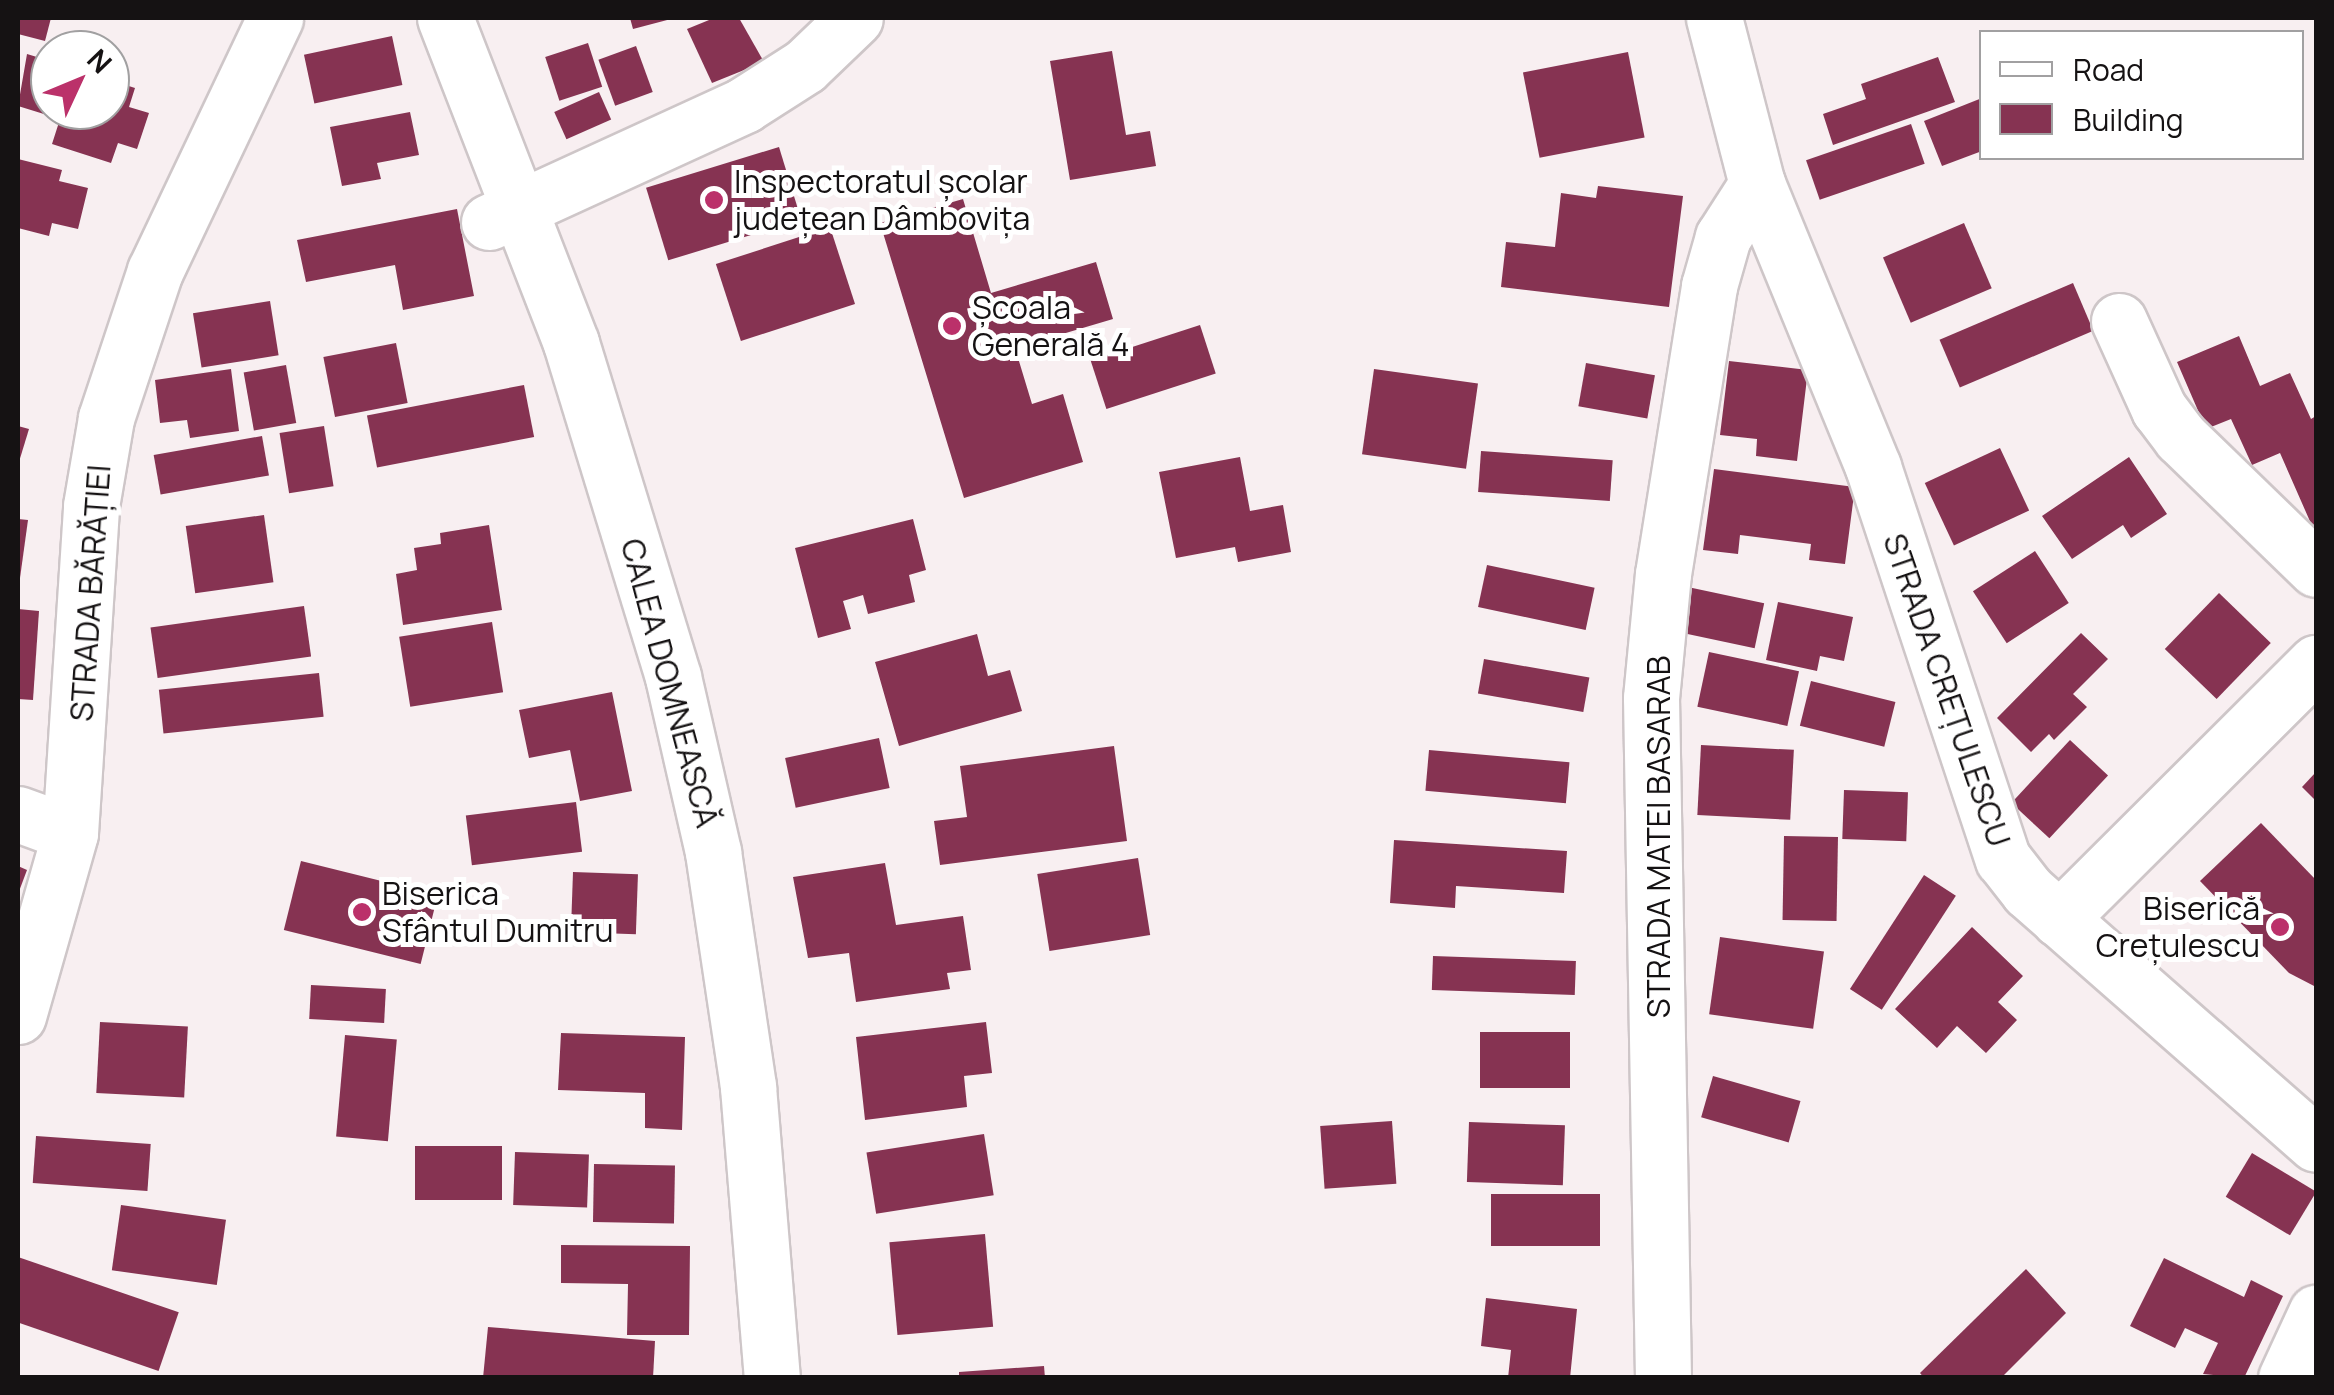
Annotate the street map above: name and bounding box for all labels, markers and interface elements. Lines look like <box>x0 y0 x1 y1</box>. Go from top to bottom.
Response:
north arrow <box>30 30 130 130</box>
legend <box>1979 30 2304 160</box>
text: N <box>79 40 121 81</box>
text: Road <box>2073 49 2144 90</box>
text: Building <box>2073 99 2184 140</box>
place label: Inspectoratul școlar județean Dâmbovița <box>734 163 1030 238</box>
marker: Inspectoratul școlar județean Dâmbovița <box>703 189 725 211</box>
place label: Școala Generală 4 <box>972 289 1130 364</box>
marker: Școala Generală 4 <box>941 315 963 337</box>
street label: STRADA BĂRĂȚIEI <box>62 463 118 723</box>
street label: STRADA CREȚULESCU <box>1875 528 2019 852</box>
street label: CALEA DOMNEASCĂ <box>613 534 727 832</box>
street label: STRADA MATEI BASARAB <box>1639 656 1677 1018</box>
place label: Biserica Sfântul Dumitru <box>382 875 614 950</box>
place label: Biserică Crețulescu <box>2096 890 2260 965</box>
marker: Biserica Sfântul Dumitru <box>351 901 373 923</box>
marker: Biserică Crețulescu <box>2269 916 2291 938</box>

